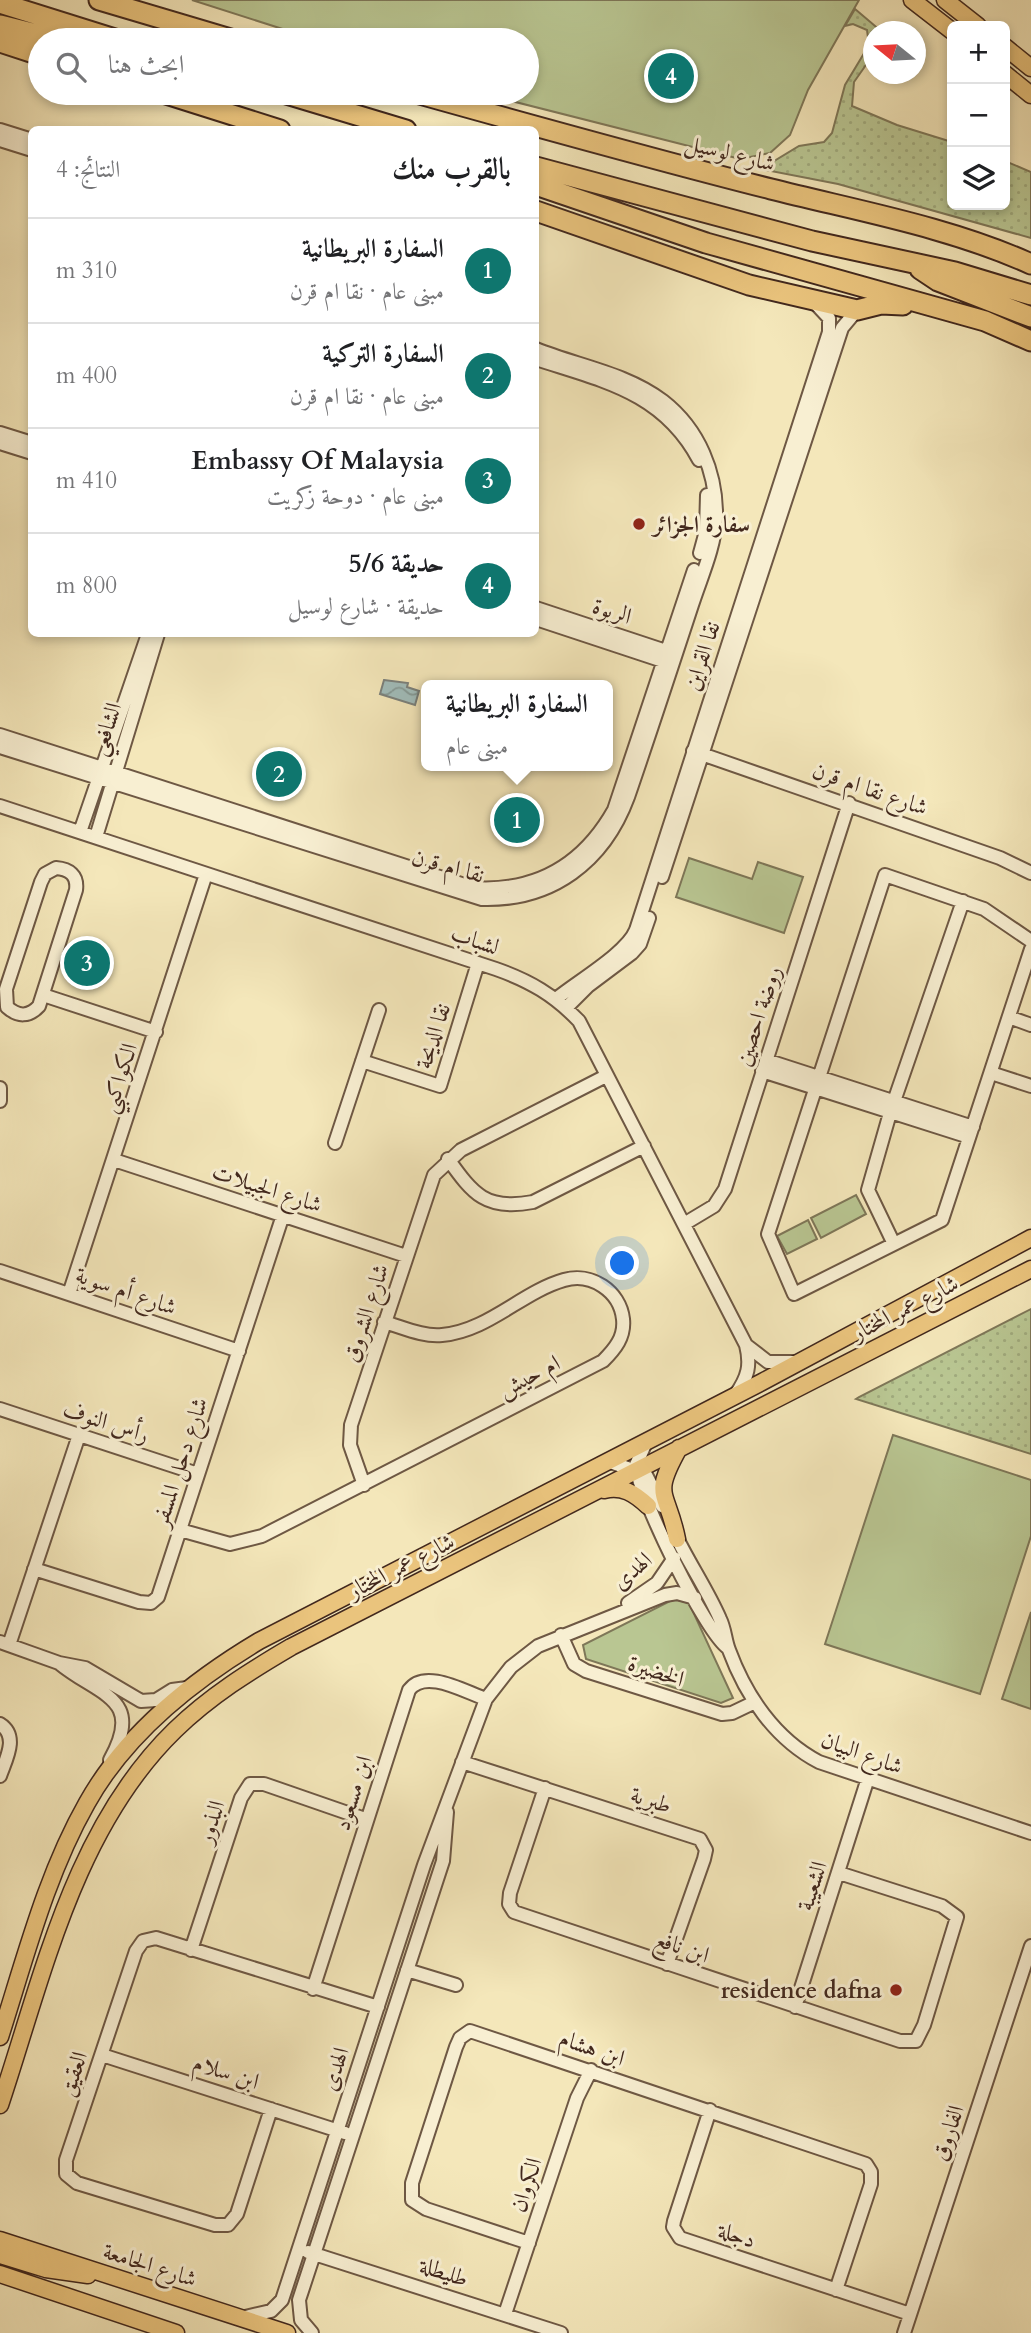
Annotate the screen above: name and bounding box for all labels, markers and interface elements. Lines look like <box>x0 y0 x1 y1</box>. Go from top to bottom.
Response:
north arrow <box>863 21 926 84</box>
map controls <box>947 21 1010 210</box>
button: + <box>947 21 1010 84</box>
search box <box>28 28 539 105</box>
text: ابحث هنا <box>108 47 184 82</box>
icon: search <box>52 48 90 86</box>
pin: 4 <box>648 50 694 102</box>
button: − <box>947 84 1010 147</box>
street label: شارع لوسيل <box>681 127 778 183</box>
button: layers <box>947 147 1010 210</box>
text: بالقرب منك <box>392 149 511 190</box>
text: النتائج: 4 <box>56 154 120 185</box>
text: السفارة البريطانية <box>302 231 444 266</box>
text: 310 m <box>56 255 117 286</box>
text: 1 <box>482 255 494 286</box>
text: مبنى عام · نقا ام قرن <box>290 276 444 307</box>
text: السفارة التركية <box>322 336 444 371</box>
text: 400 m <box>56 360 117 391</box>
text: 2 <box>482 360 494 391</box>
text: مبنى عام · نقا ام قرن <box>290 381 444 412</box>
text: Embassy Of Malaysia <box>191 443 444 478</box>
text: 410 m <box>56 465 117 496</box>
text: 3 <box>482 465 494 496</box>
text: مبنى عام · دوحة زكريت <box>267 481 444 512</box>
place label: سفارة الجزائر <box>650 509 750 540</box>
marker: سفارة الجزائر <box>631 516 647 532</box>
text: حديقة 5/6 <box>349 546 444 581</box>
text: 800 m <box>56 570 117 601</box>
text: 4 <box>482 570 494 601</box>
street label: الربوة <box>588 590 636 632</box>
text: حديقة · شارع لوسيل <box>288 591 444 622</box>
street label: نقا القراين <box>676 617 728 695</box>
popup <box>421 680 613 771</box>
text: السفارة البريطانية <box>446 686 588 721</box>
street label: الشافعي <box>83 698 134 761</box>
text: مبنى عام <box>446 731 508 762</box>
pin: 2 <box>256 748 302 800</box>
street label: شارع نقا ام قرن <box>807 755 932 827</box>
pin: 1 <box>494 794 540 846</box>
street label: نقا ام قرن <box>407 841 488 894</box>
street label: لشباب <box>447 917 503 963</box>
pin: 3 <box>64 937 110 989</box>
street label: روضة احصين <box>727 962 789 1070</box>
street label: نقا الديحة <box>408 999 458 1073</box>
street label: الكواكبي <box>93 1039 150 1118</box>
street label: شارع الجبيلات <box>207 1156 326 1224</box>
your location <box>605 1246 639 1280</box>
street label: شارع أم سوية <box>70 1258 181 1327</box>
street label: شارع الشروق <box>336 1260 400 1367</box>
street label: شارع عمر المختار <box>844 1268 966 1353</box>
street label: ام حيش <box>493 1347 567 1408</box>
street label: رأس النوف <box>59 1393 153 1450</box>
street label: شارع دحل المسفر <box>144 1393 219 1534</box>
street label: شارع عمر المختار <box>340 1526 462 1611</box>
street label: الهدى <box>605 1545 659 1597</box>
street label: الخضيرة <box>624 1647 688 1695</box>
street label: شارع البيان <box>815 1724 907 1786</box>
street label: ابن مسعود <box>326 1752 380 1834</box>
street label: طبرية <box>626 1779 676 1821</box>
street label: البذور <box>189 1796 233 1850</box>
street label: الشعيبة <box>789 1857 835 1915</box>
street label: ابن نافع <box>649 1923 714 1976</box>
place label: residence dafna <box>721 1975 883 2006</box>
marker: residence dafna <box>888 1982 904 1998</box>
street label: ابن هشام <box>554 2022 629 2077</box>
street label: الهدى <box>313 2043 357 2095</box>
street label: العقيق <box>51 2047 95 2101</box>
street label: ابن سلام <box>188 2047 263 2101</box>
street label: الفاروق <box>924 2101 972 2165</box>
street label: الكروان <box>503 2154 549 2216</box>
street label: دجلة <box>713 2214 760 2256</box>
street label: شارع الجامعة <box>98 2235 201 2299</box>
street label: طليطلة <box>415 2249 472 2294</box>

